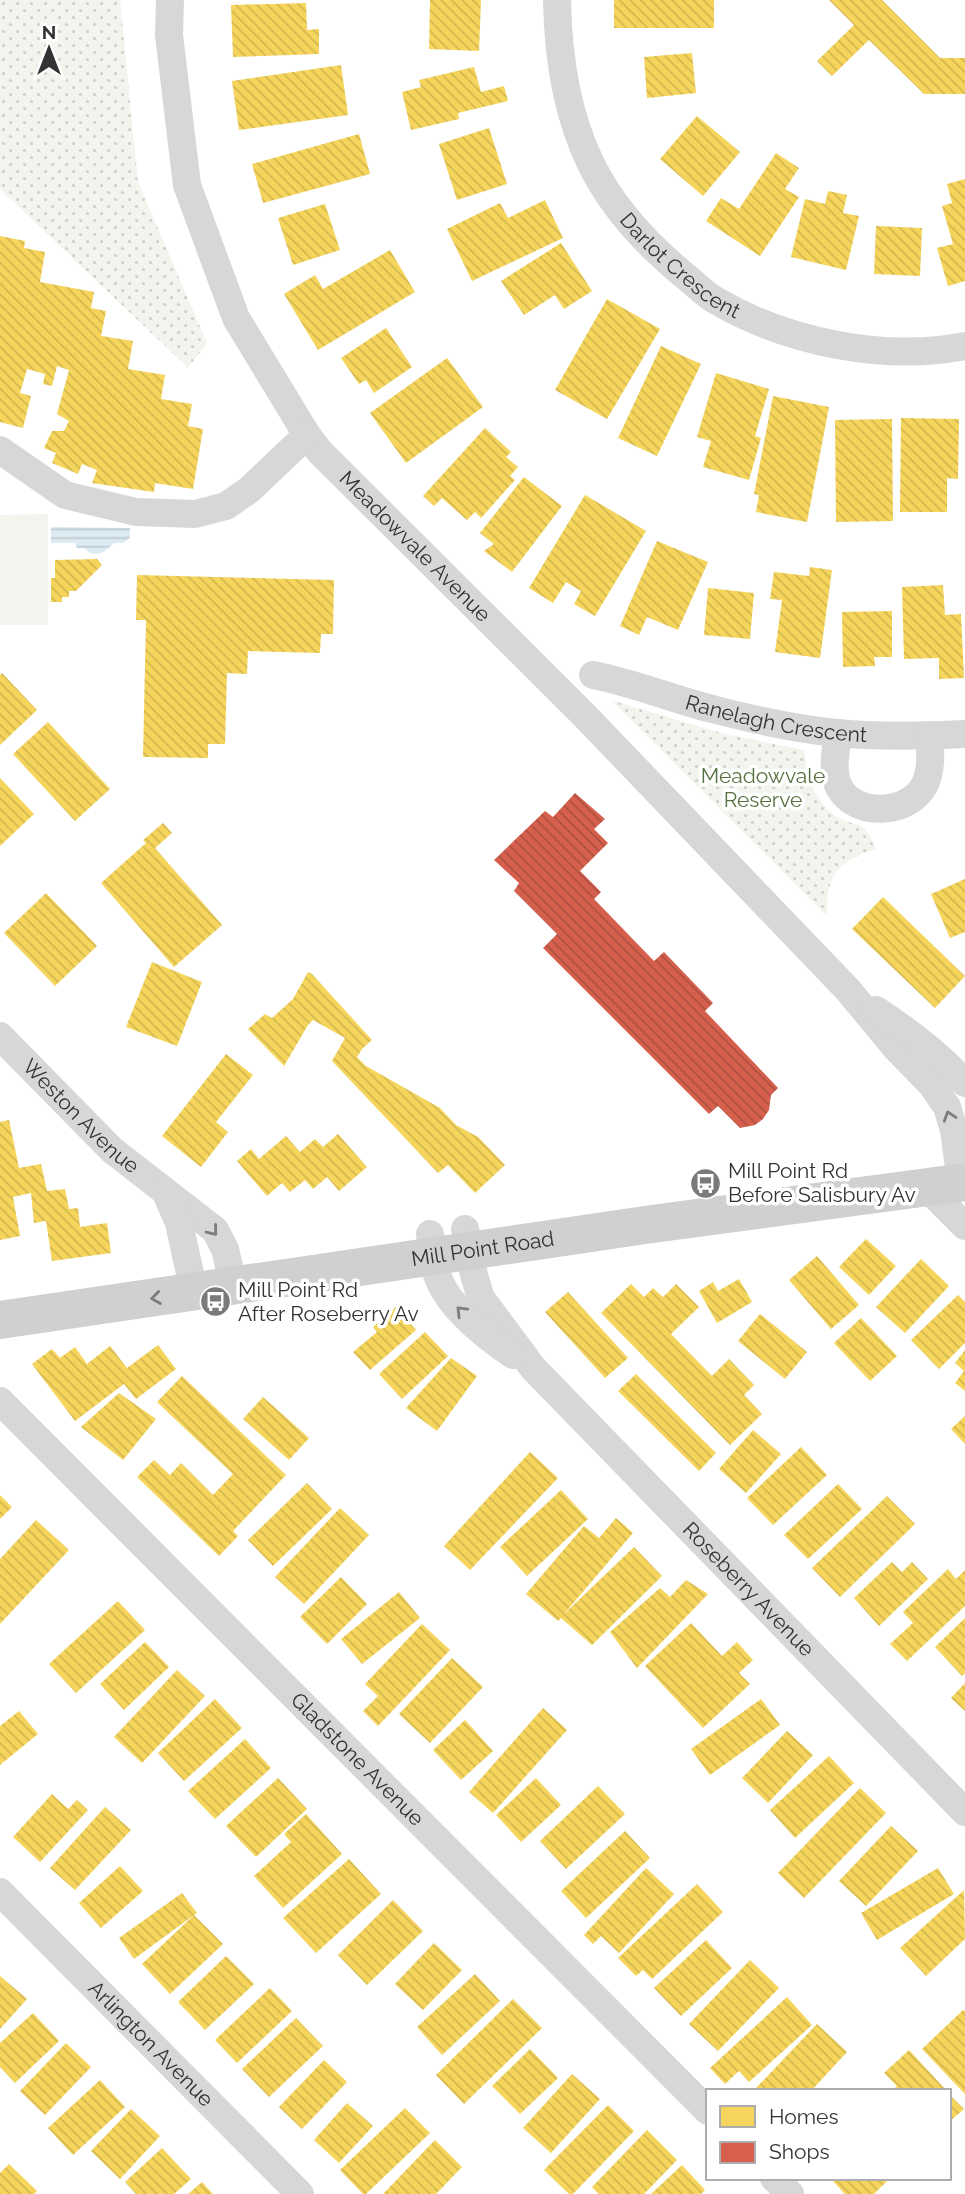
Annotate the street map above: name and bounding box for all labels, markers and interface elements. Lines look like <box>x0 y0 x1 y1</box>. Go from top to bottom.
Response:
north arrow <box>14 14 84 84</box>
text: N <box>42 21 56 43</box>
street label: Darlot Crescent <box>615 207 744 323</box>
street label: Meadowvale Avenue <box>334 466 496 627</box>
street label: Ranelagh Crescent <box>683 689 867 747</box>
park label: Meadowvale Reserve <box>701 763 825 812</box>
street label: Weston Avenue <box>18 1054 144 1178</box>
one-way arrow <box>943 1110 957 1123</box>
place label: Mill Point Rd Before Salisbury Av <box>728 1158 916 1207</box>
bus stop icon: Mill Point Rd Before Salisbury Av <box>688 1166 722 1200</box>
one-way arrow <box>204 1223 217 1236</box>
street label: Mill Point Road <box>410 1226 556 1271</box>
place label: Mill Point Rd After Roseberry Av <box>238 1277 419 1326</box>
bus stop icon: Mill Point Rd After Roseberry Av <box>198 1285 232 1319</box>
one-way arrow <box>150 1290 162 1305</box>
one-way arrow <box>456 1306 469 1319</box>
street label: Roseberry Avenue <box>678 1517 820 1661</box>
street label: Gladstone Avenue <box>286 1687 429 1831</box>
street label: Arlington Avenue <box>83 1975 219 2112</box>
legend <box>706 2089 951 2180</box>
text: Homes <box>769 2104 839 2129</box>
text: Shops <box>769 2139 830 2164</box>

